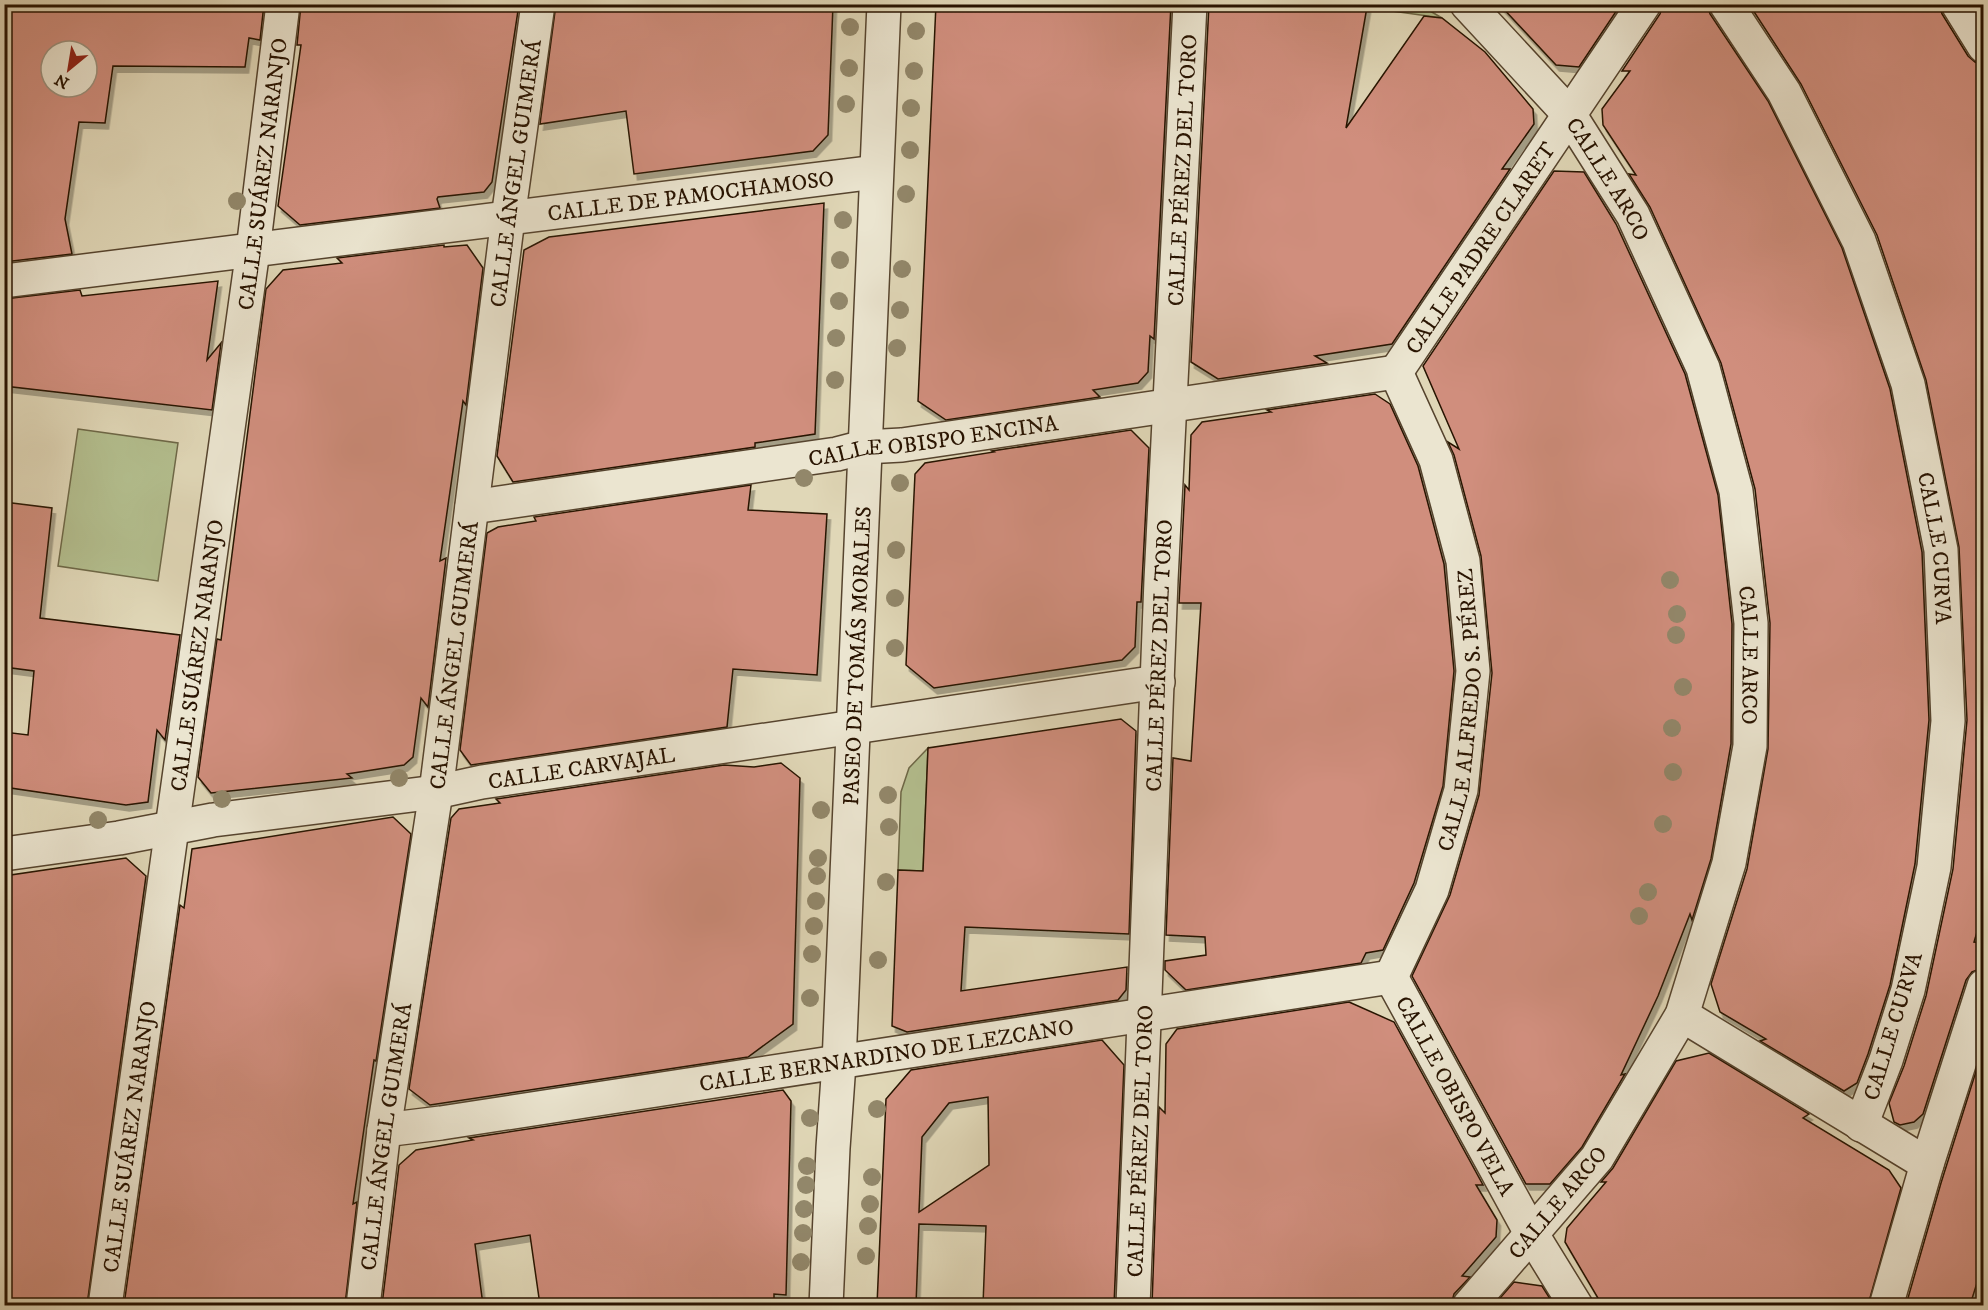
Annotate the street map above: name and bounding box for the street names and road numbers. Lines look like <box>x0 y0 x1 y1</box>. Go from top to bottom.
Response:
street label: CALLE PÉREZ DEL TORO <box>1163 33 1203 307</box>
street label: CALLE SUÁREZ NARANJO <box>233 36 294 312</box>
street label: CALLE ÁNGEL GUIMERÁ <box>485 37 548 309</box>
street label: CALLE ARCO <box>1560 113 1655 245</box>
street label: CALLE PADRE CLARET <box>1400 137 1562 360</box>
street label: CALLE DE PAMOCHAMOSO <box>546 165 836 228</box>
street label: CALLE OBISPO ENCINA <box>807 410 1061 473</box>
street label: CALLE CURVA <box>1911 470 1956 626</box>
street label: PASEO DE TOMÁS MORALES <box>838 506 878 806</box>
street label: CALLE SUÁREZ NARANJO <box>165 518 230 793</box>
street label: CALLE ÁNGEL GUIMERÁ <box>424 519 485 791</box>
street label: CALLE PÉREZ DEL TORO <box>1141 519 1179 792</box>
street label: CALLE ALFREDO S. PÉREZ <box>1432 567 1488 855</box>
street label: CALLE ARCO <box>1732 584 1764 725</box>
street label: CALLE CARVAJAL <box>486 742 677 796</box>
street label: CALLE CURVA <box>1858 948 1929 1104</box>
street label: CALLE OBISPO VELA <box>1389 992 1520 1202</box>
street label: CALLE SUÁREZ NARANJO <box>98 999 163 1275</box>
street label: CALLE ÁNGEL GUIMERÁ <box>355 1000 419 1272</box>
street label: CALLE PÉREZ DEL TORO <box>1122 1004 1160 1278</box>
street label: CALLE BERNARDINO DE LEZCANO <box>697 1014 1076 1098</box>
street label: CALLE ARCO <box>1503 1141 1613 1265</box>

